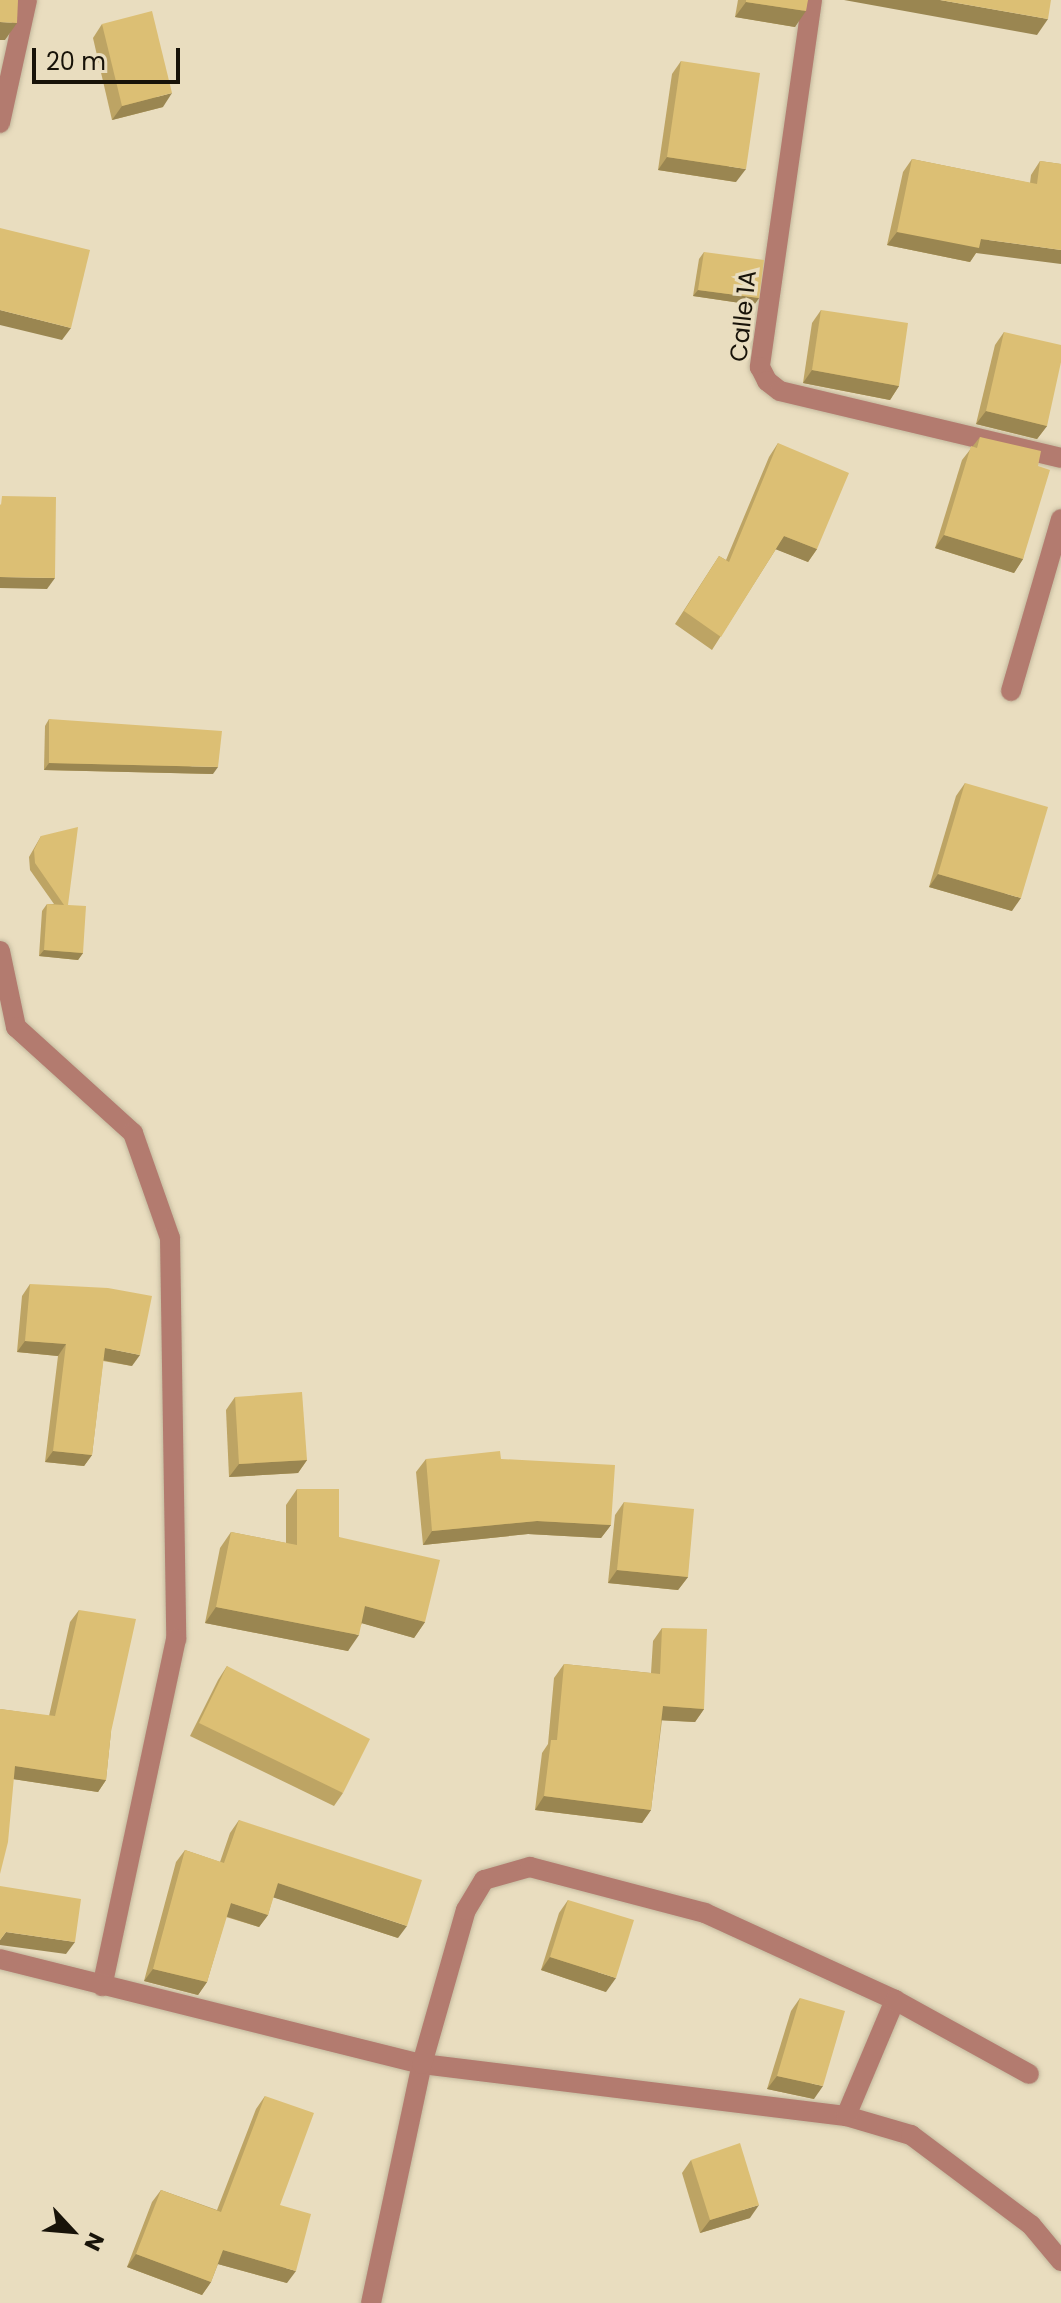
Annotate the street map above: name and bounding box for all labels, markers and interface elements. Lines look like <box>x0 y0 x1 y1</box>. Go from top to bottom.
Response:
scale bar <box>36 32 184 82</box>
text: 20 m <box>46 45 106 78</box>
street label: Calle 1A <box>724 269 762 363</box>
north arrow <box>32 2191 112 2271</box>
text: N <box>76 2228 112 2256</box>

